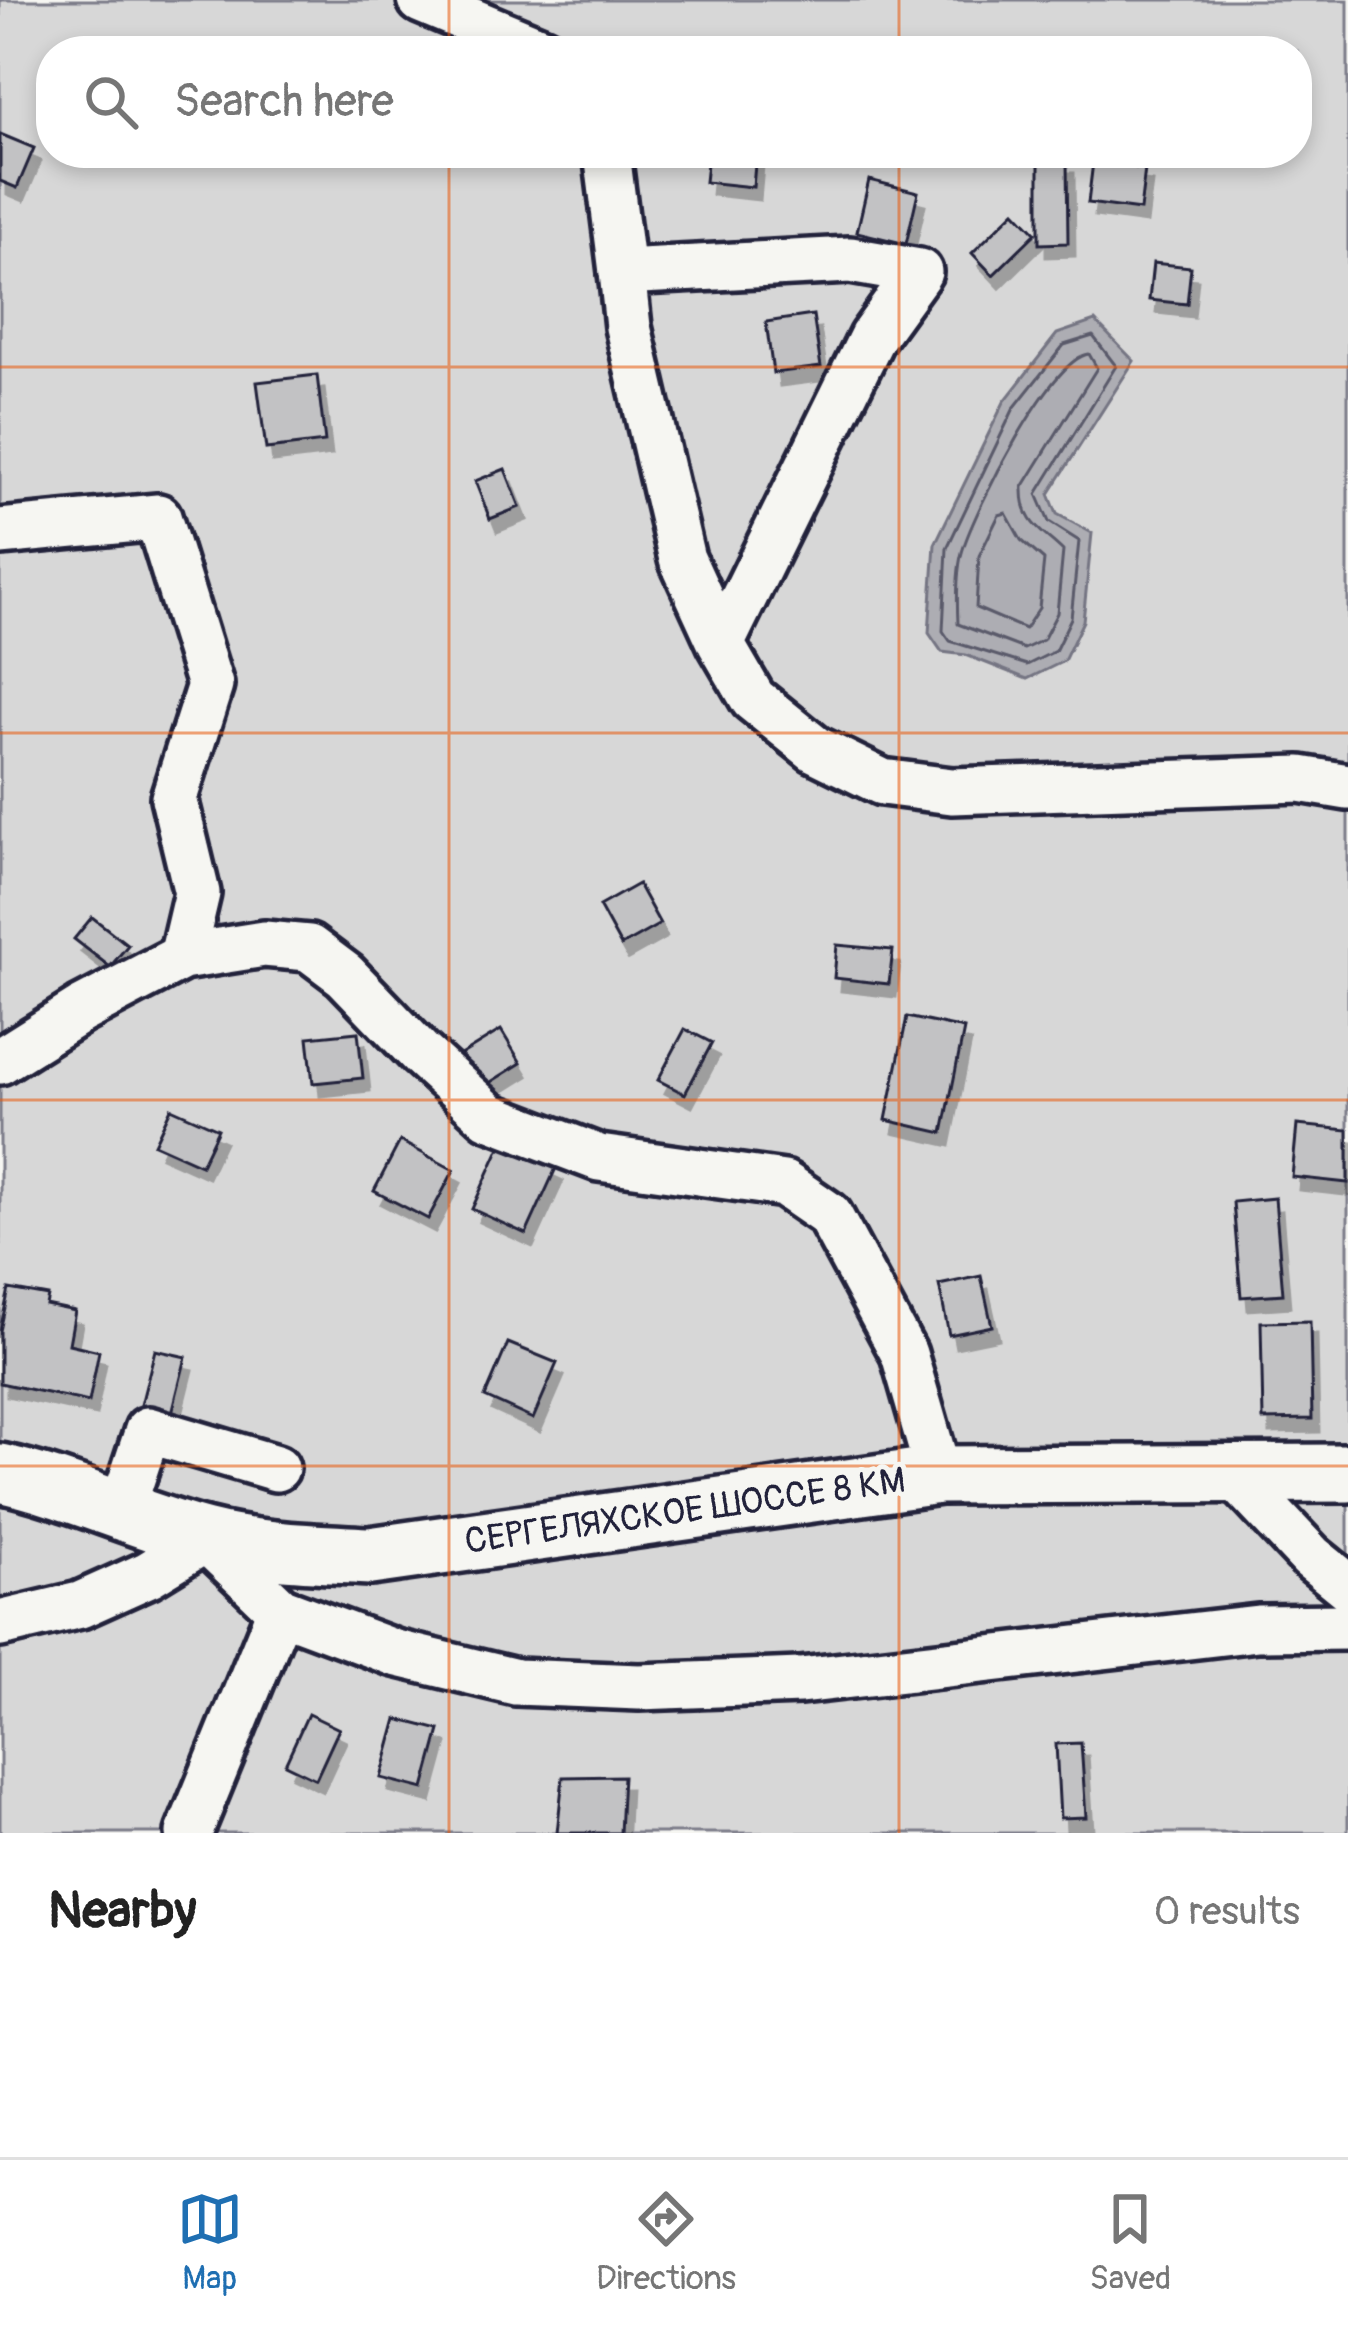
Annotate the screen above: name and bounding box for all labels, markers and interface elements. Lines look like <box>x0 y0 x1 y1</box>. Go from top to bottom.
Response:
search box <box>36 36 1312 168</box>
icon: search <box>78 69 144 135</box>
text: Search here <box>174 74 394 130</box>
street label: СЕРГЕЛЯХСКОЕ ШОССЕ 8 КМ <box>462 1458 908 1564</box>
text: Nearby <box>48 1879 196 1943</box>
text: 0 results <box>1154 1887 1300 1936</box>
tab: Map <box>177 2186 243 2299</box>
tab: Directions <box>596 2186 736 2299</box>
tab: Saved <box>1089 2186 1171 2299</box>

